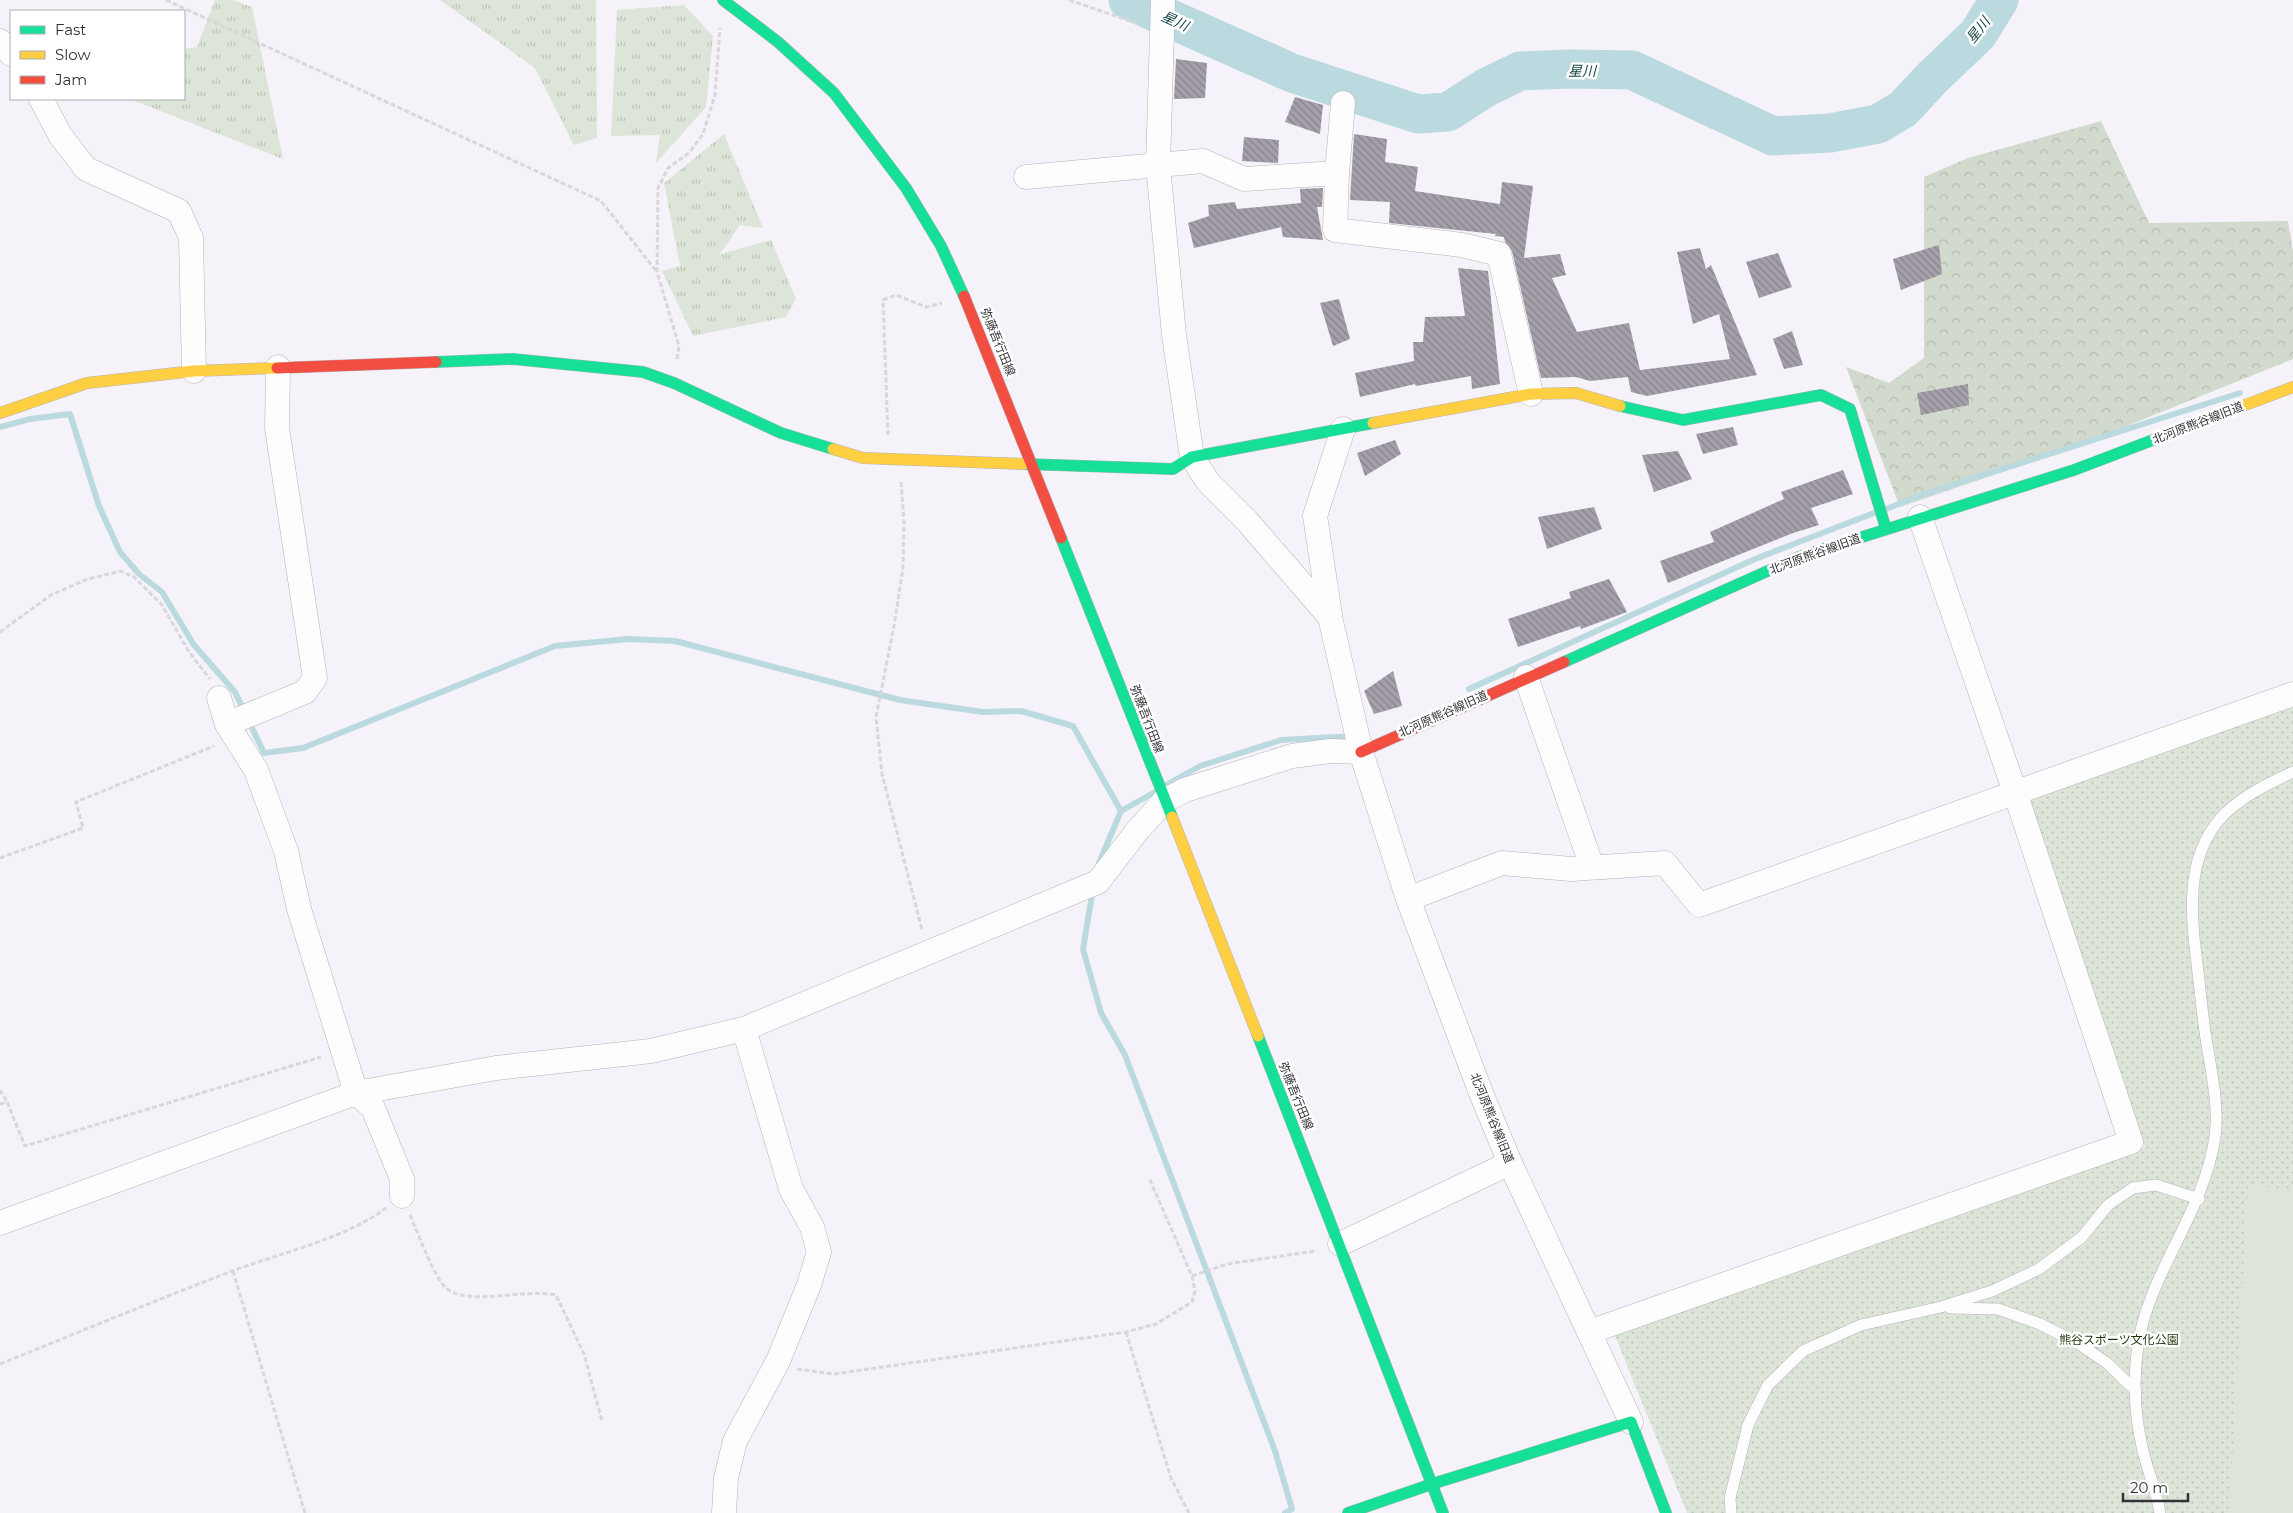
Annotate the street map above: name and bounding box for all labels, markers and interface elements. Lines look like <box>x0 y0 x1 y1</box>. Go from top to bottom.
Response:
water label: 星川 <box>1159 7 1193 36</box>
legend <box>10 10 185 100</box>
water label: 星川 <box>1962 12 1995 47</box>
text: Fast <box>55 20 86 39</box>
text: Slow <box>55 45 91 64</box>
water label: 星川 <box>1568 62 1598 80</box>
text: Jam <box>54 70 87 89</box>
street label: 弥藤吾行田線 <box>978 306 1019 378</box>
street label: 北河原熊谷線旧道 <box>2150 398 2245 447</box>
street label: 北河原熊谷線旧道 <box>1767 530 1863 577</box>
street label: 弥藤吾行田線 <box>1128 683 1167 755</box>
street label: 北河原熊谷線旧道 <box>1396 687 1490 740</box>
street label: 弥藤吾行田線 <box>1276 1060 1317 1132</box>
street label: 北河原熊谷線旧道 <box>1468 1070 1517 1165</box>
park label: 熊谷スポーツ文化公園 <box>2059 1332 2179 1347</box>
scale bar <box>2123 1470 2188 1502</box>
text: 20 m <box>2130 1478 2168 1497</box>

